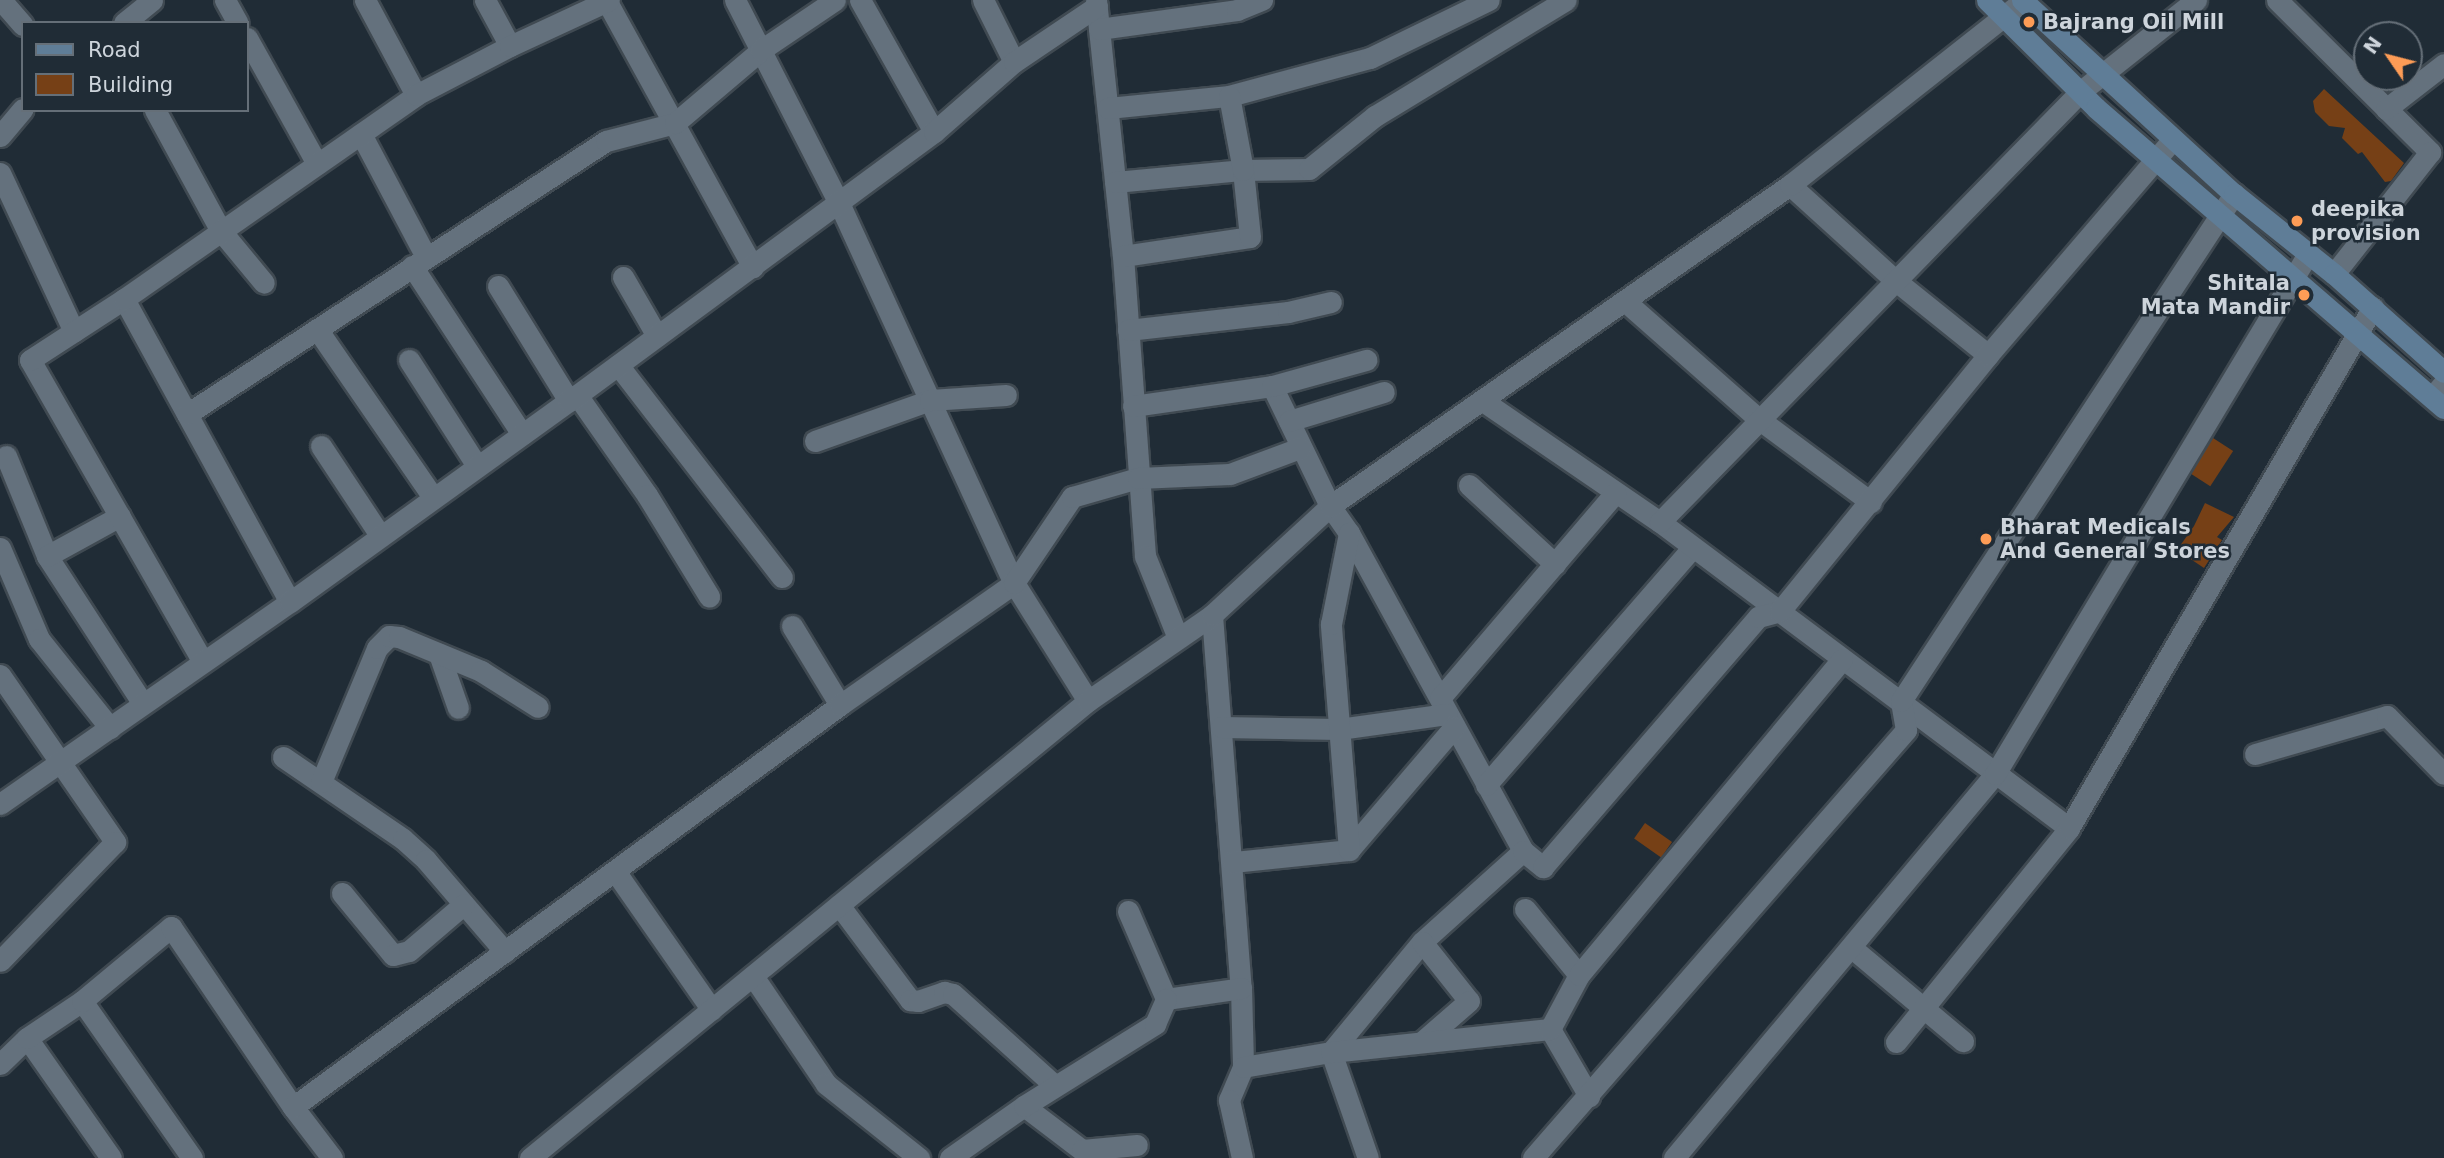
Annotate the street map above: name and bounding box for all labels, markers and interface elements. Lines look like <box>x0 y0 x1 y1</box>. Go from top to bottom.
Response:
place label: Bajrang Oil Mill <box>2043 9 2224 35</box>
marker: Bajrang Oil Mill <box>2021 14 2037 30</box>
legend <box>21 21 248 112</box>
north arrow <box>2353 21 2423 91</box>
text: N <box>2359 32 2386 58</box>
text: Road <box>88 38 141 62</box>
text: Building <box>88 73 173 97</box>
place label: deepika provision <box>2311 196 2421 246</box>
marker: deepika provision <box>2289 213 2305 229</box>
place label: Shitala Mata Mandir <box>2141 270 2290 320</box>
marker: Shitala Mata Mandir <box>2296 287 2312 303</box>
place label: Bharat Medicals And General Stores <box>2000 514 2230 564</box>
marker: Bharat Medicals And General Stores <box>1978 531 1994 547</box>

